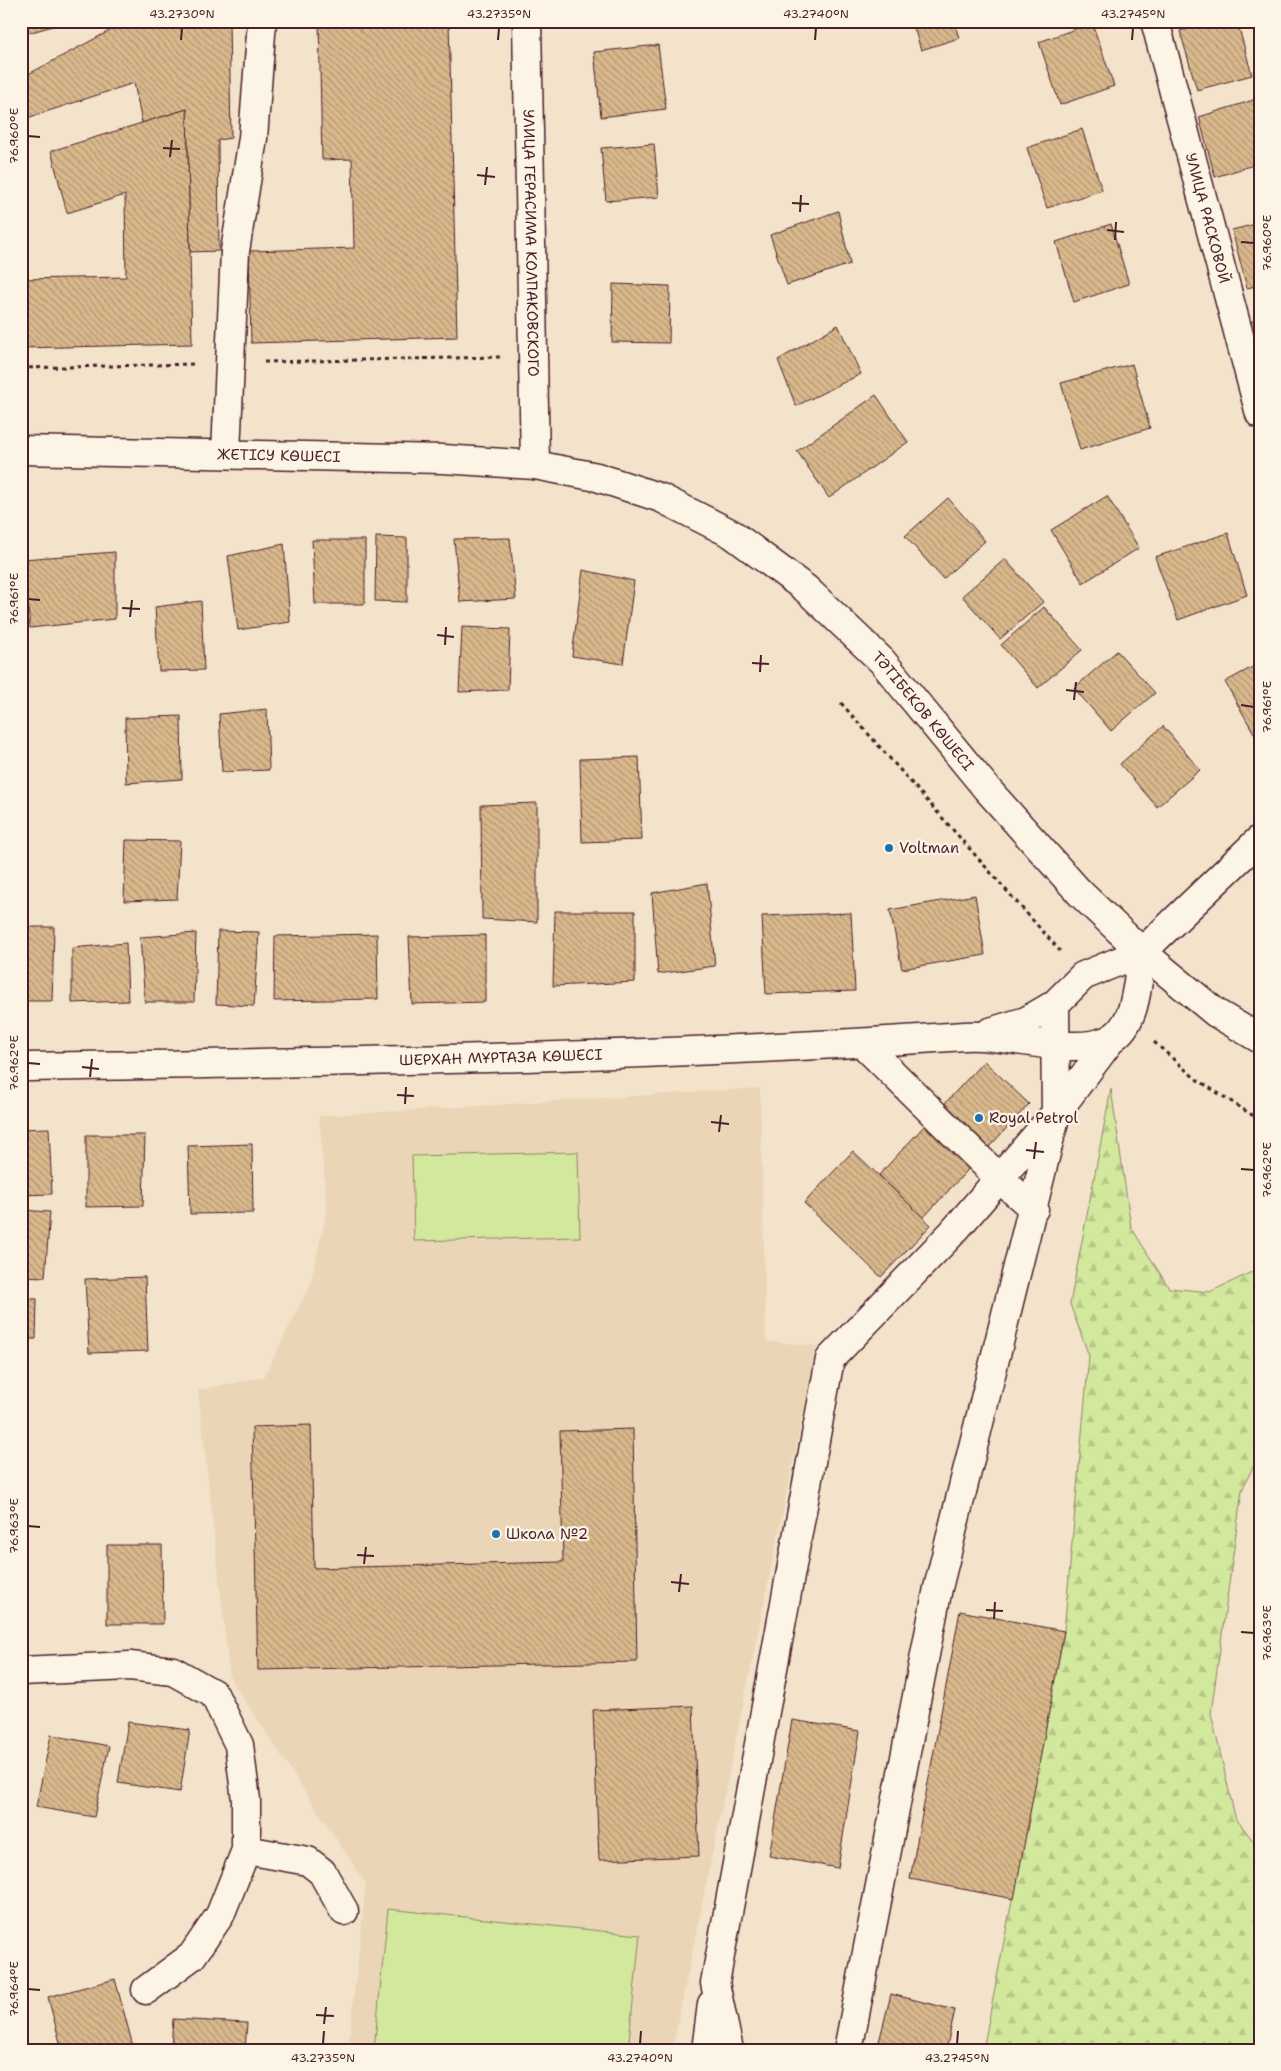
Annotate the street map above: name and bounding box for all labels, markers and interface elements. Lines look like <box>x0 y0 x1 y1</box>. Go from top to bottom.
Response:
text: 43.2730°N <box>149 6 215 22</box>
text: 43.2735°N <box>467 6 531 22</box>
text: 43.2740°N <box>783 6 849 22</box>
text: 43.2745°N <box>1101 6 1165 22</box>
text: 76.960°E <box>6 108 22 164</box>
street label: УЛИЦА ГЕРАСИМА КОЛПАКОВСКОГО <box>519 109 543 377</box>
street label: УЛИЦА РАСКОВОЙ <box>1181 151 1236 286</box>
text: 76.960°E <box>1259 215 1275 271</box>
street label: ЖЕТІСУ КӨШЕСІ <box>217 444 341 467</box>
text: 76.961°E <box>6 573 22 625</box>
street label: ТӘТІБЕКОВ КӨШЕСІ <box>868 647 978 775</box>
text: 76.961°E <box>1259 681 1275 733</box>
place label: Voltman <box>899 838 959 858</box>
marker: Voltman <box>883 842 895 854</box>
text: 76.962°E <box>6 1035 22 1091</box>
street label: ШЕРХАН МҰРТАЗА КӨШЕСІ <box>399 1044 603 1070</box>
place label: Royal Petrol <box>989 1108 1079 1128</box>
marker: Royal Petrol <box>973 1112 985 1124</box>
text: 76.962°E <box>1259 1142 1275 1198</box>
text: 76.963°E <box>6 1498 22 1554</box>
place label: Школа №2 <box>506 1524 588 1544</box>
marker: Школа №2 <box>490 1528 502 1540</box>
text: 76.963°E <box>1259 1605 1275 1661</box>
text: 76.964°E <box>6 1961 22 2017</box>
text: 43.2735°N <box>291 2050 355 2066</box>
text: 43.2740°N <box>607 2050 673 2066</box>
text: 43.2745°N <box>925 2050 989 2066</box>

